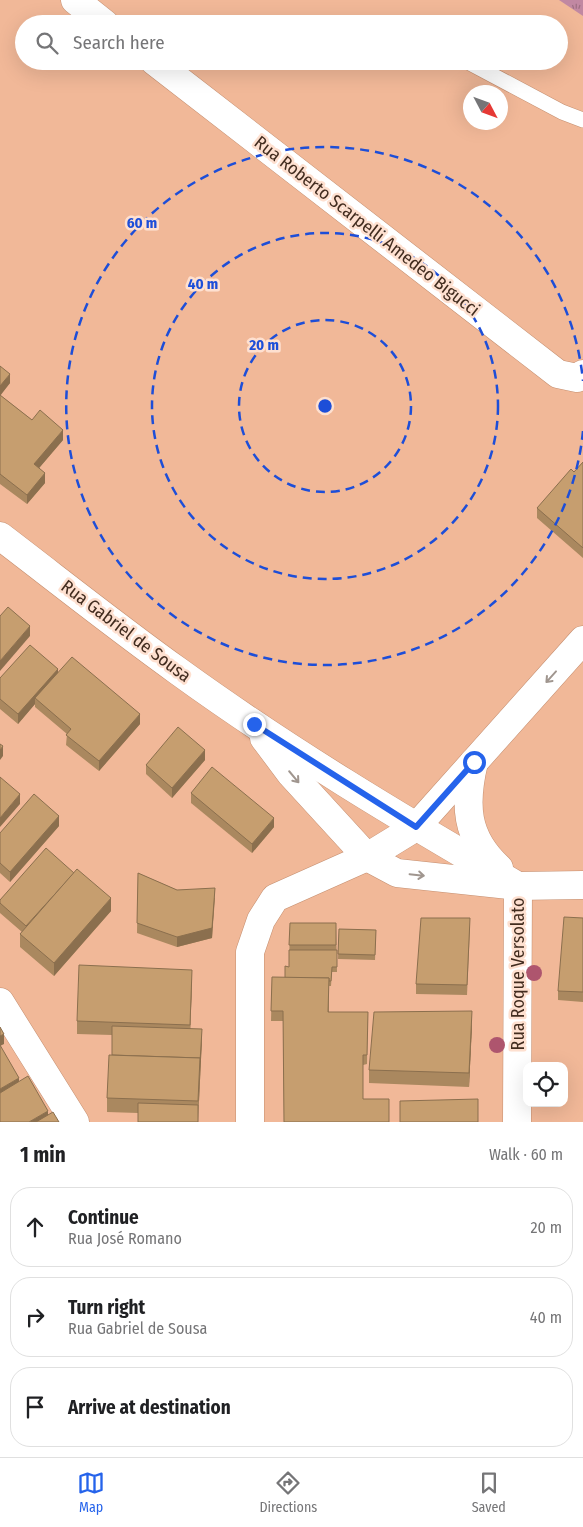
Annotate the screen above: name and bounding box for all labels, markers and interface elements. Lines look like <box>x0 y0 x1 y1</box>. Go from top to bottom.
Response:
search box <box>15 15 568 70</box>
icon: search <box>33 29 61 57</box>
text: Search here <box>73 31 165 54</box>
north arrow <box>463 85 508 130</box>
street label: Rua Roberto Scarpelli Amedeo Bigucci <box>250 131 484 321</box>
text: 60 m <box>127 214 157 232</box>
text: 40 m <box>188 275 218 293</box>
text: 20 m <box>248 336 279 354</box>
centre of rings <box>316 397 334 415</box>
street label: Rua Gabriel de Sousa <box>57 575 195 687</box>
one-way arrow <box>545 670 556 683</box>
route end <box>243 713 266 736</box>
route start <box>463 751 486 774</box>
one-way arrow <box>288 771 300 784</box>
one-way arrow <box>409 870 425 880</box>
street label: Rua Roque Versolato <box>507 898 529 1050</box>
map controls <box>523 1062 568 1107</box>
button: locate <box>523 1062 568 1107</box>
text: 1 min <box>20 1142 66 1168</box>
text: Walk · 60 m <box>489 1145 563 1164</box>
text: Continue <box>68 1206 139 1229</box>
icon: ahead <box>21 1213 49 1241</box>
text: 20 m <box>531 1218 562 1237</box>
text: Rua José Romano <box>68 1229 182 1248</box>
text: Turn right <box>68 1296 145 1319</box>
icon: right <box>21 1303 49 1331</box>
text: 40 m <box>530 1308 562 1327</box>
text: Rua Gabriel de Sousa <box>68 1319 207 1338</box>
icon: arrive <box>21 1393 49 1421</box>
text: Arrive at destination <box>68 1396 231 1419</box>
tab: Map <box>77 1469 105 1516</box>
tab: Directions <box>259 1469 317 1516</box>
tab: Saved <box>472 1469 506 1516</box>

